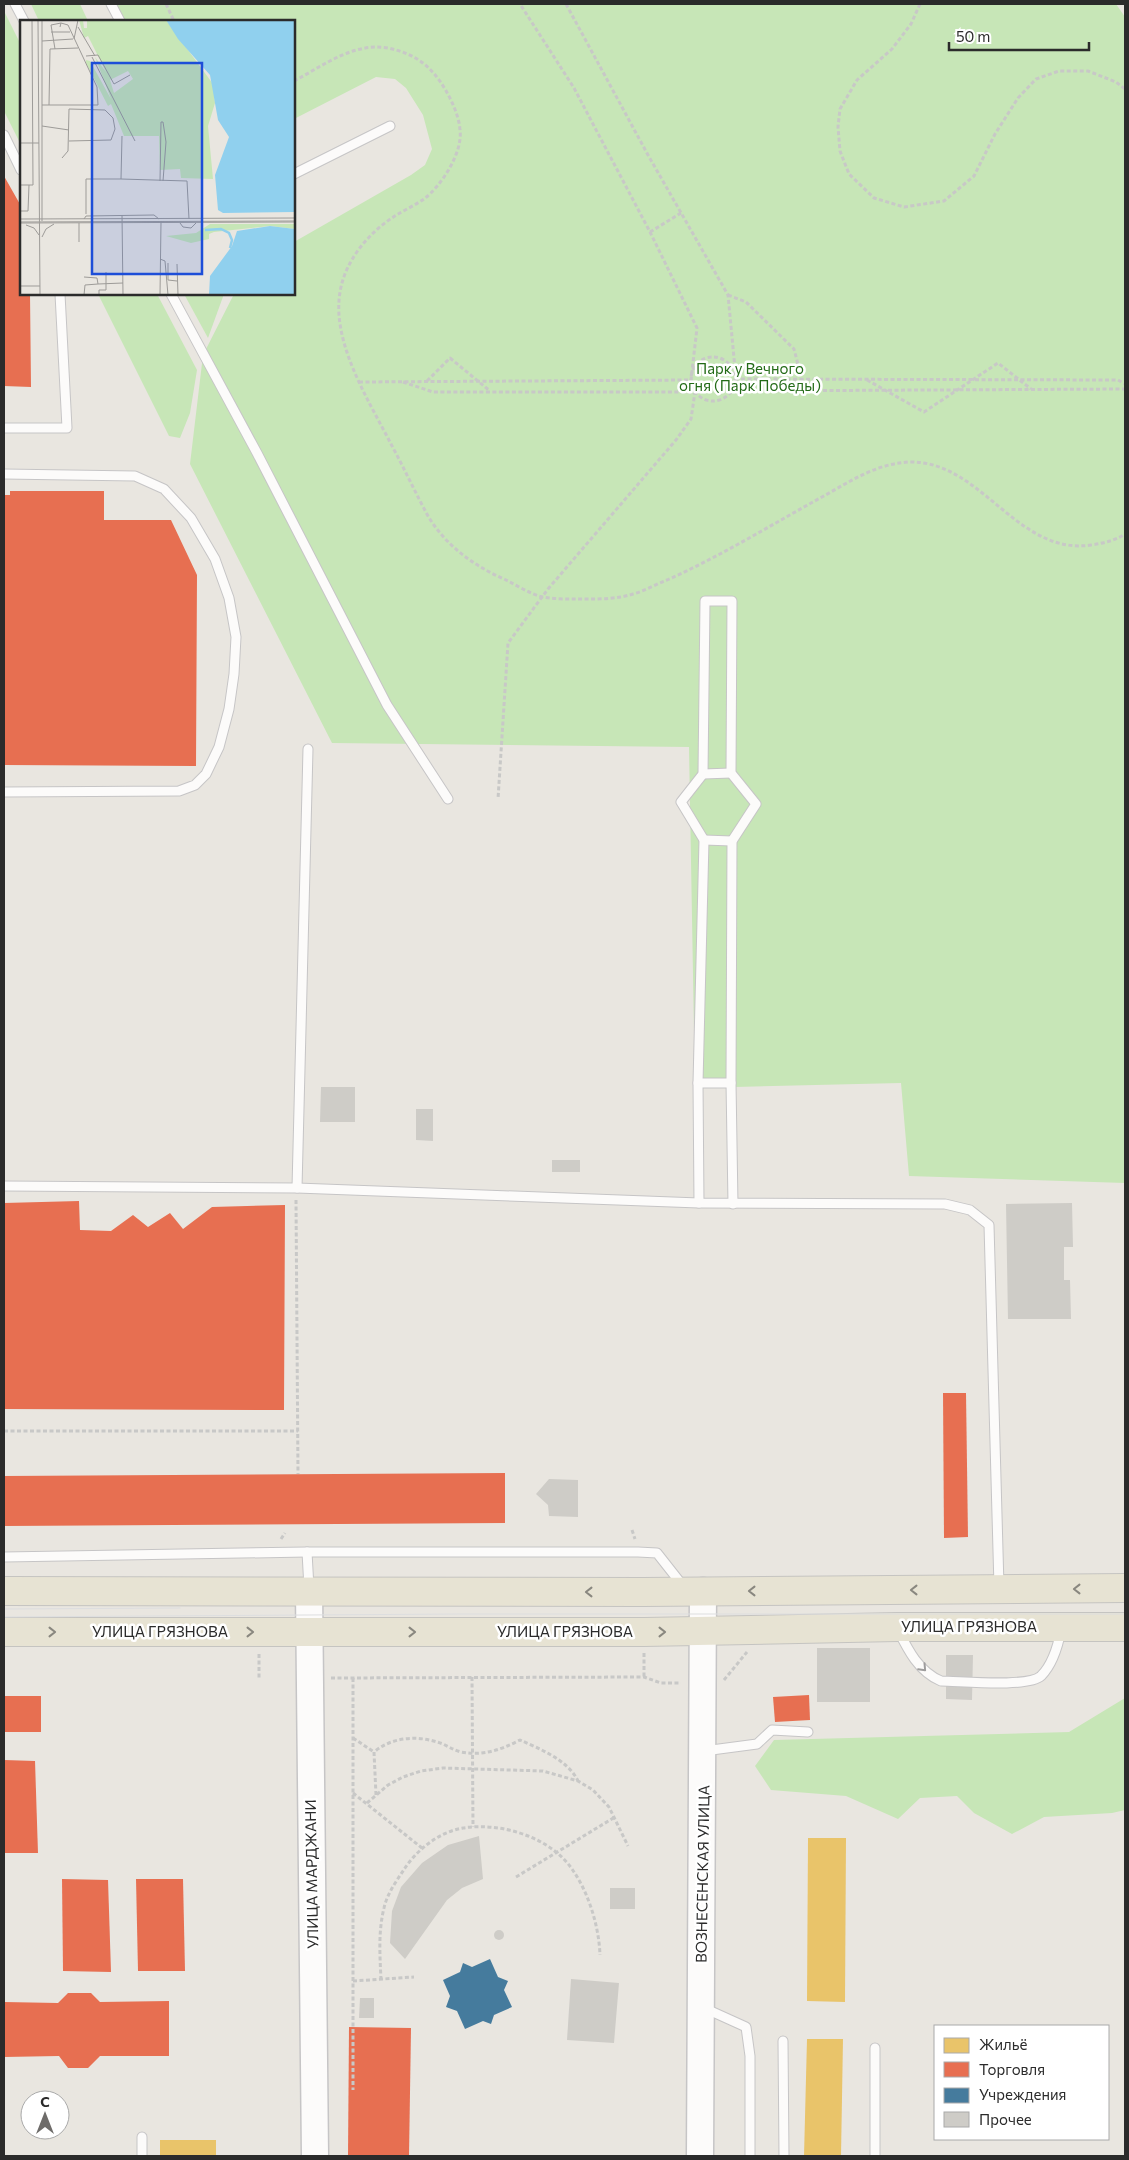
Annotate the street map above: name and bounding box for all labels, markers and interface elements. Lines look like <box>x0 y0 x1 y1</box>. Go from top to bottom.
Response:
inset map <box>20 20 295 295</box>
scale bar <box>949 20 1089 52</box>
text: 50 m <box>956 27 990 45</box>
park label: Парк у Вечного огня (Парк Победы) <box>679 359 821 394</box>
one-way arrow <box>1072 1584 1080 1594</box>
one-way arrow <box>910 1585 918 1595</box>
one-way arrow <box>747 1586 755 1596</box>
one-way arrow <box>585 1587 592 1597</box>
street label: УЛИЦА ГРЯЗНОВА <box>901 1617 1037 1635</box>
street label: УЛИЦА ГРЯЗНОВА <box>92 1622 228 1640</box>
street label: УЛИЦА ГРЯЗНОВА <box>497 1622 633 1640</box>
one-way arrow <box>49 1627 57 1637</box>
one-way arrow <box>246 1627 254 1637</box>
one-way arrow <box>409 1627 417 1637</box>
one-way arrow <box>659 1627 667 1637</box>
one-way arrow <box>917 1662 926 1671</box>
street label: ВОЗНЕСЕНСКАЯ УЛИЦА <box>691 1785 713 1963</box>
street label: УЛИЦА МАРДЖАНИ <box>301 1799 321 1949</box>
legend <box>934 2025 1109 2140</box>
text: Жильё <box>979 2035 1027 2053</box>
text: Торговля <box>979 2060 1045 2078</box>
text: Учреждения <box>979 2085 1066 2103</box>
north arrow <box>20 2090 70 2140</box>
text: С <box>40 2093 50 2110</box>
text: Прочее <box>979 2110 1032 2128</box>

